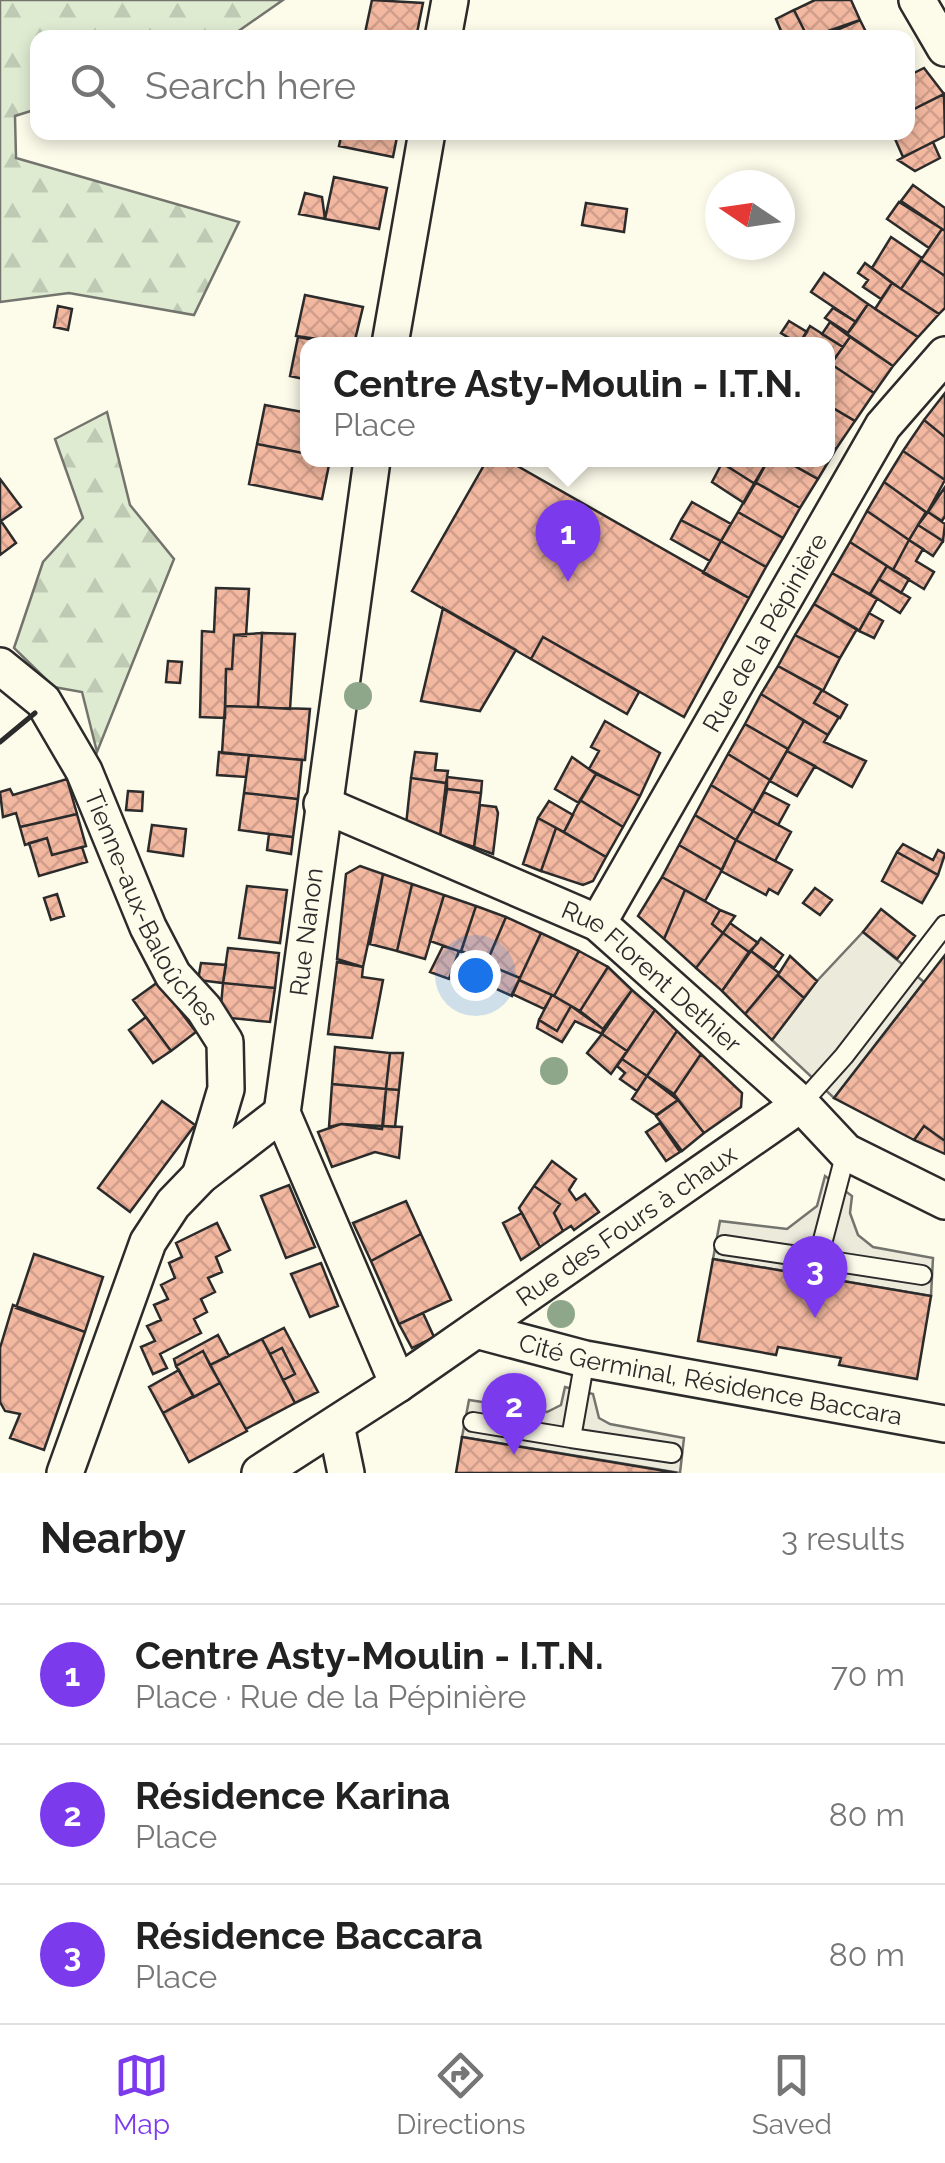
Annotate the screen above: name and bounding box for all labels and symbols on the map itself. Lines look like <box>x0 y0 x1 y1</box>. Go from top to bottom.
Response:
north arrow <box>705 170 795 260</box>
pin: 1 <box>536 500 600 582</box>
street label: Rue de la Pépinière <box>696 528 833 737</box>
street label: Tienne-aux-Baloûches <box>78 786 225 1031</box>
street label: Rue Nanon <box>283 866 329 998</box>
street label: Rue Florent Dethier <box>557 894 748 1059</box>
your location <box>450 950 501 1001</box>
street label: Rue des Fours à chaux <box>510 1138 742 1312</box>
pin: 3 <box>782 1236 848 1318</box>
street label: Cité Germinal, Résidence Baccara <box>516 1327 905 1431</box>
pin: 2 <box>482 1372 546 1455</box>

